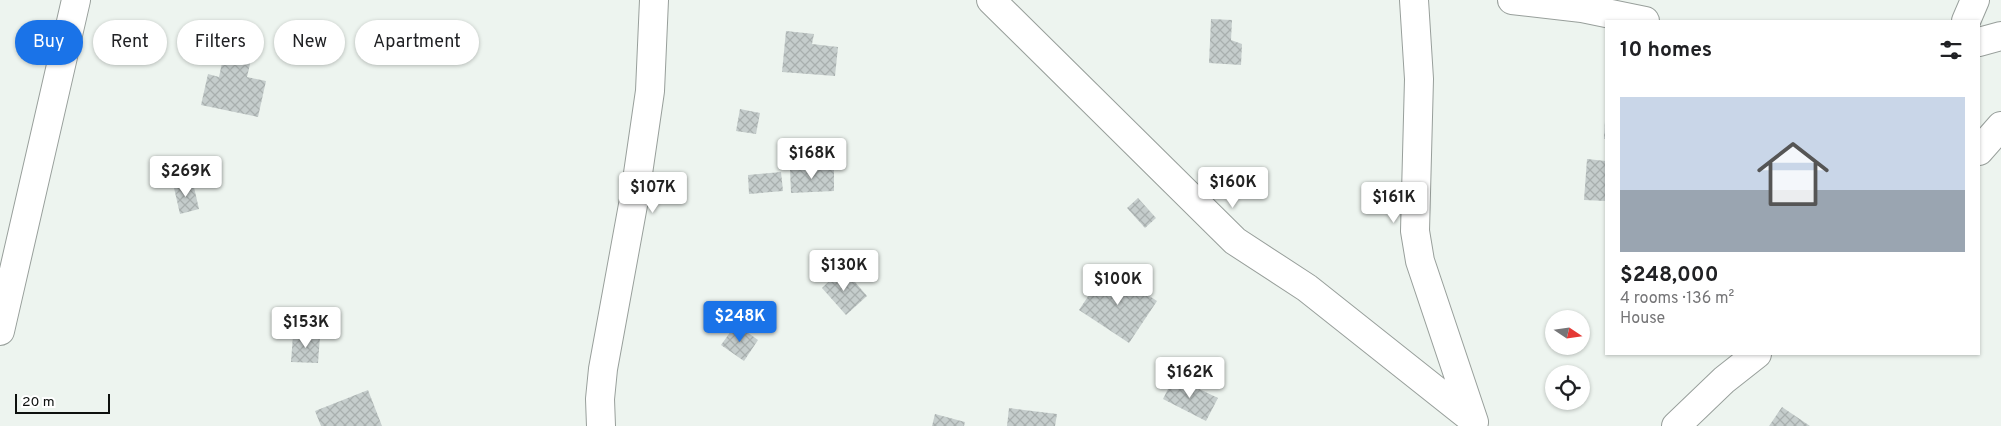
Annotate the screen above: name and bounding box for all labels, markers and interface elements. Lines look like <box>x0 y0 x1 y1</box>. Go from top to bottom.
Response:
chip: Buy <box>15 20 83 65</box>
chip: Rent <box>93 20 167 65</box>
chip: Filters <box>177 20 264 65</box>
chip: New <box>274 20 345 65</box>
chip: Apartment <box>355 20 479 65</box>
icon: filters <box>1937 36 1965 64</box>
text: 10 homes <box>1620 37 1712 64</box>
icon: home <box>1748 129 1838 219</box>
pin: $168K <box>777 138 847 180</box>
text: $168K <box>788 144 836 164</box>
pin: $269K <box>151 156 221 198</box>
text: $269K <box>161 162 211 182</box>
pin: $160K <box>1198 166 1268 209</box>
pin: $107K <box>618 172 688 214</box>
text: $160K <box>1209 173 1257 193</box>
text: $107K <box>630 178 676 198</box>
pin: $161K <box>1359 182 1429 224</box>
text: $161K <box>1372 188 1416 208</box>
pin: $130K <box>809 250 879 292</box>
text: $130K <box>820 256 868 276</box>
text: $248,000 <box>1620 262 1719 289</box>
pin: $100K <box>1083 264 1153 306</box>
text: $100K <box>1094 270 1142 290</box>
text: 4 rooms · 136 m² <box>1620 289 1734 309</box>
pin: $248K <box>705 300 775 343</box>
pin: $153K <box>271 306 341 349</box>
text: $248K <box>714 307 766 327</box>
text: House <box>1620 309 1665 329</box>
north arrow <box>1545 310 1590 355</box>
map controls <box>1545 310 1590 410</box>
text: $153K <box>283 313 329 333</box>
pin: $162K <box>1155 356 1225 399</box>
text: $162K <box>1167 363 1214 383</box>
button: locate <box>1545 365 1590 410</box>
scale bar <box>15 391 110 414</box>
text: 20 m <box>22 394 55 411</box>

